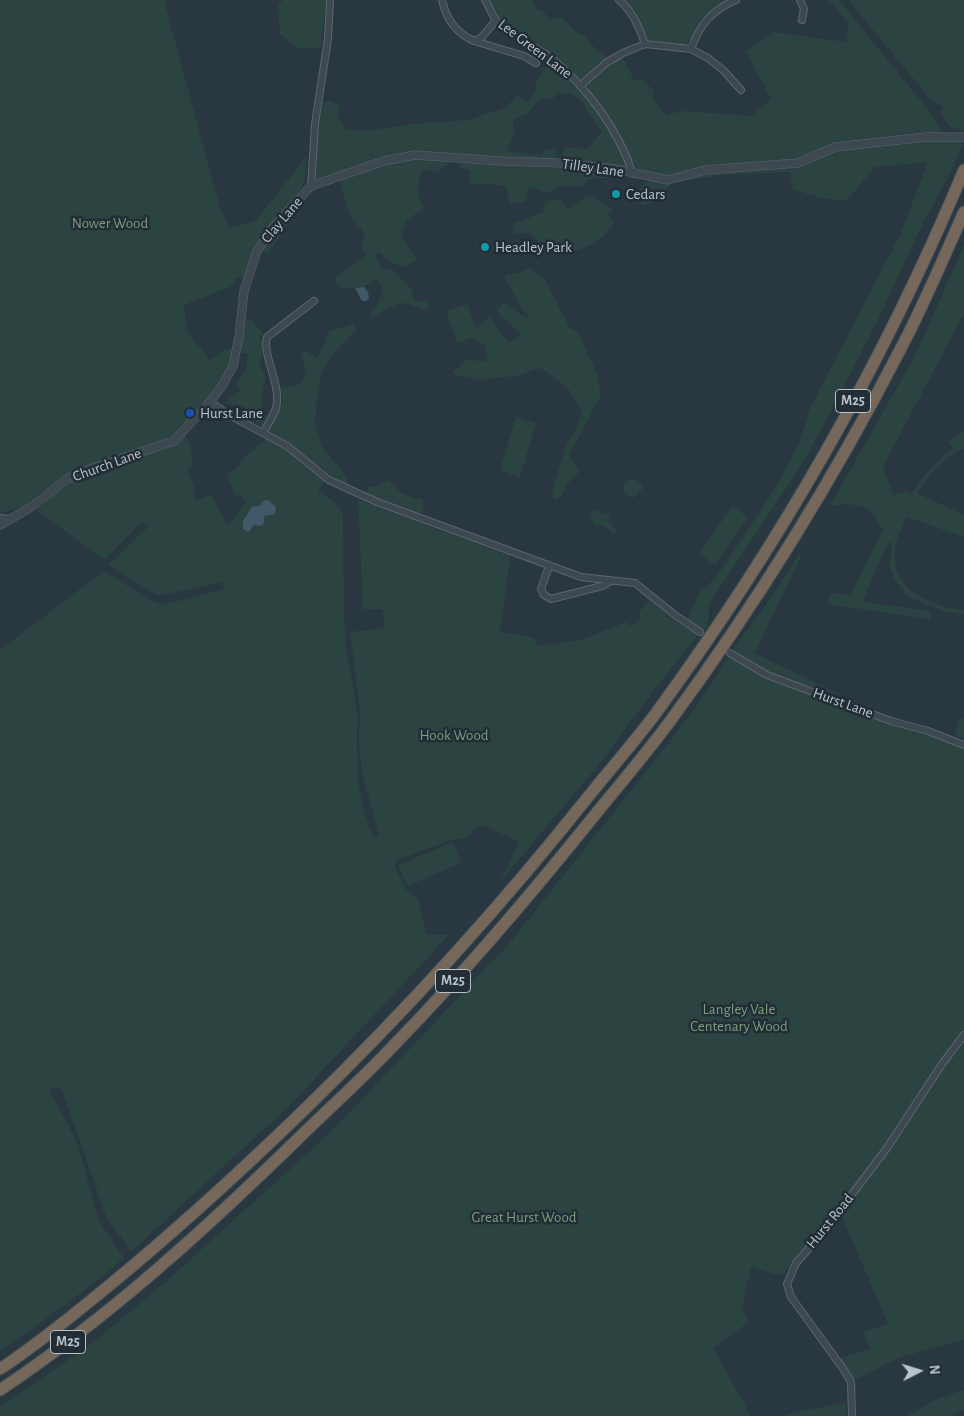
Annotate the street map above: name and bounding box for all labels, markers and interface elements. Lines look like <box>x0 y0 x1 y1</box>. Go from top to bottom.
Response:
street label: Lee Green Lane <box>495 15 575 83</box>
street label: Tilley Lane <box>561 155 625 181</box>
place label: Cedars <box>626 185 665 203</box>
marker: Cedars <box>610 188 622 200</box>
street label: Clay Lane <box>257 193 307 247</box>
park label: Nower Wood <box>72 214 148 232</box>
place label: Headley Park <box>495 238 572 256</box>
marker: Headley Park <box>479 241 491 253</box>
road number: M25 <box>836 390 870 412</box>
place label: Hurst Lane <box>200 404 263 422</box>
marker: Hurst Lane <box>184 407 196 419</box>
street label: Church Lane <box>70 444 144 486</box>
street label: Hurst Lane <box>810 684 876 722</box>
park label: Hook Wood <box>419 726 489 744</box>
road number: M25 <box>436 969 470 992</box>
park label: Langley Vale Centenary Wood <box>690 1000 788 1035</box>
street label: Hurst Road <box>803 1190 857 1252</box>
park label: Great Hurst Wood <box>471 1208 577 1226</box>
road number: M25 <box>50 1330 86 1354</box>
north arrow <box>894 1346 944 1396</box>
text: N <box>927 1364 941 1375</box>

